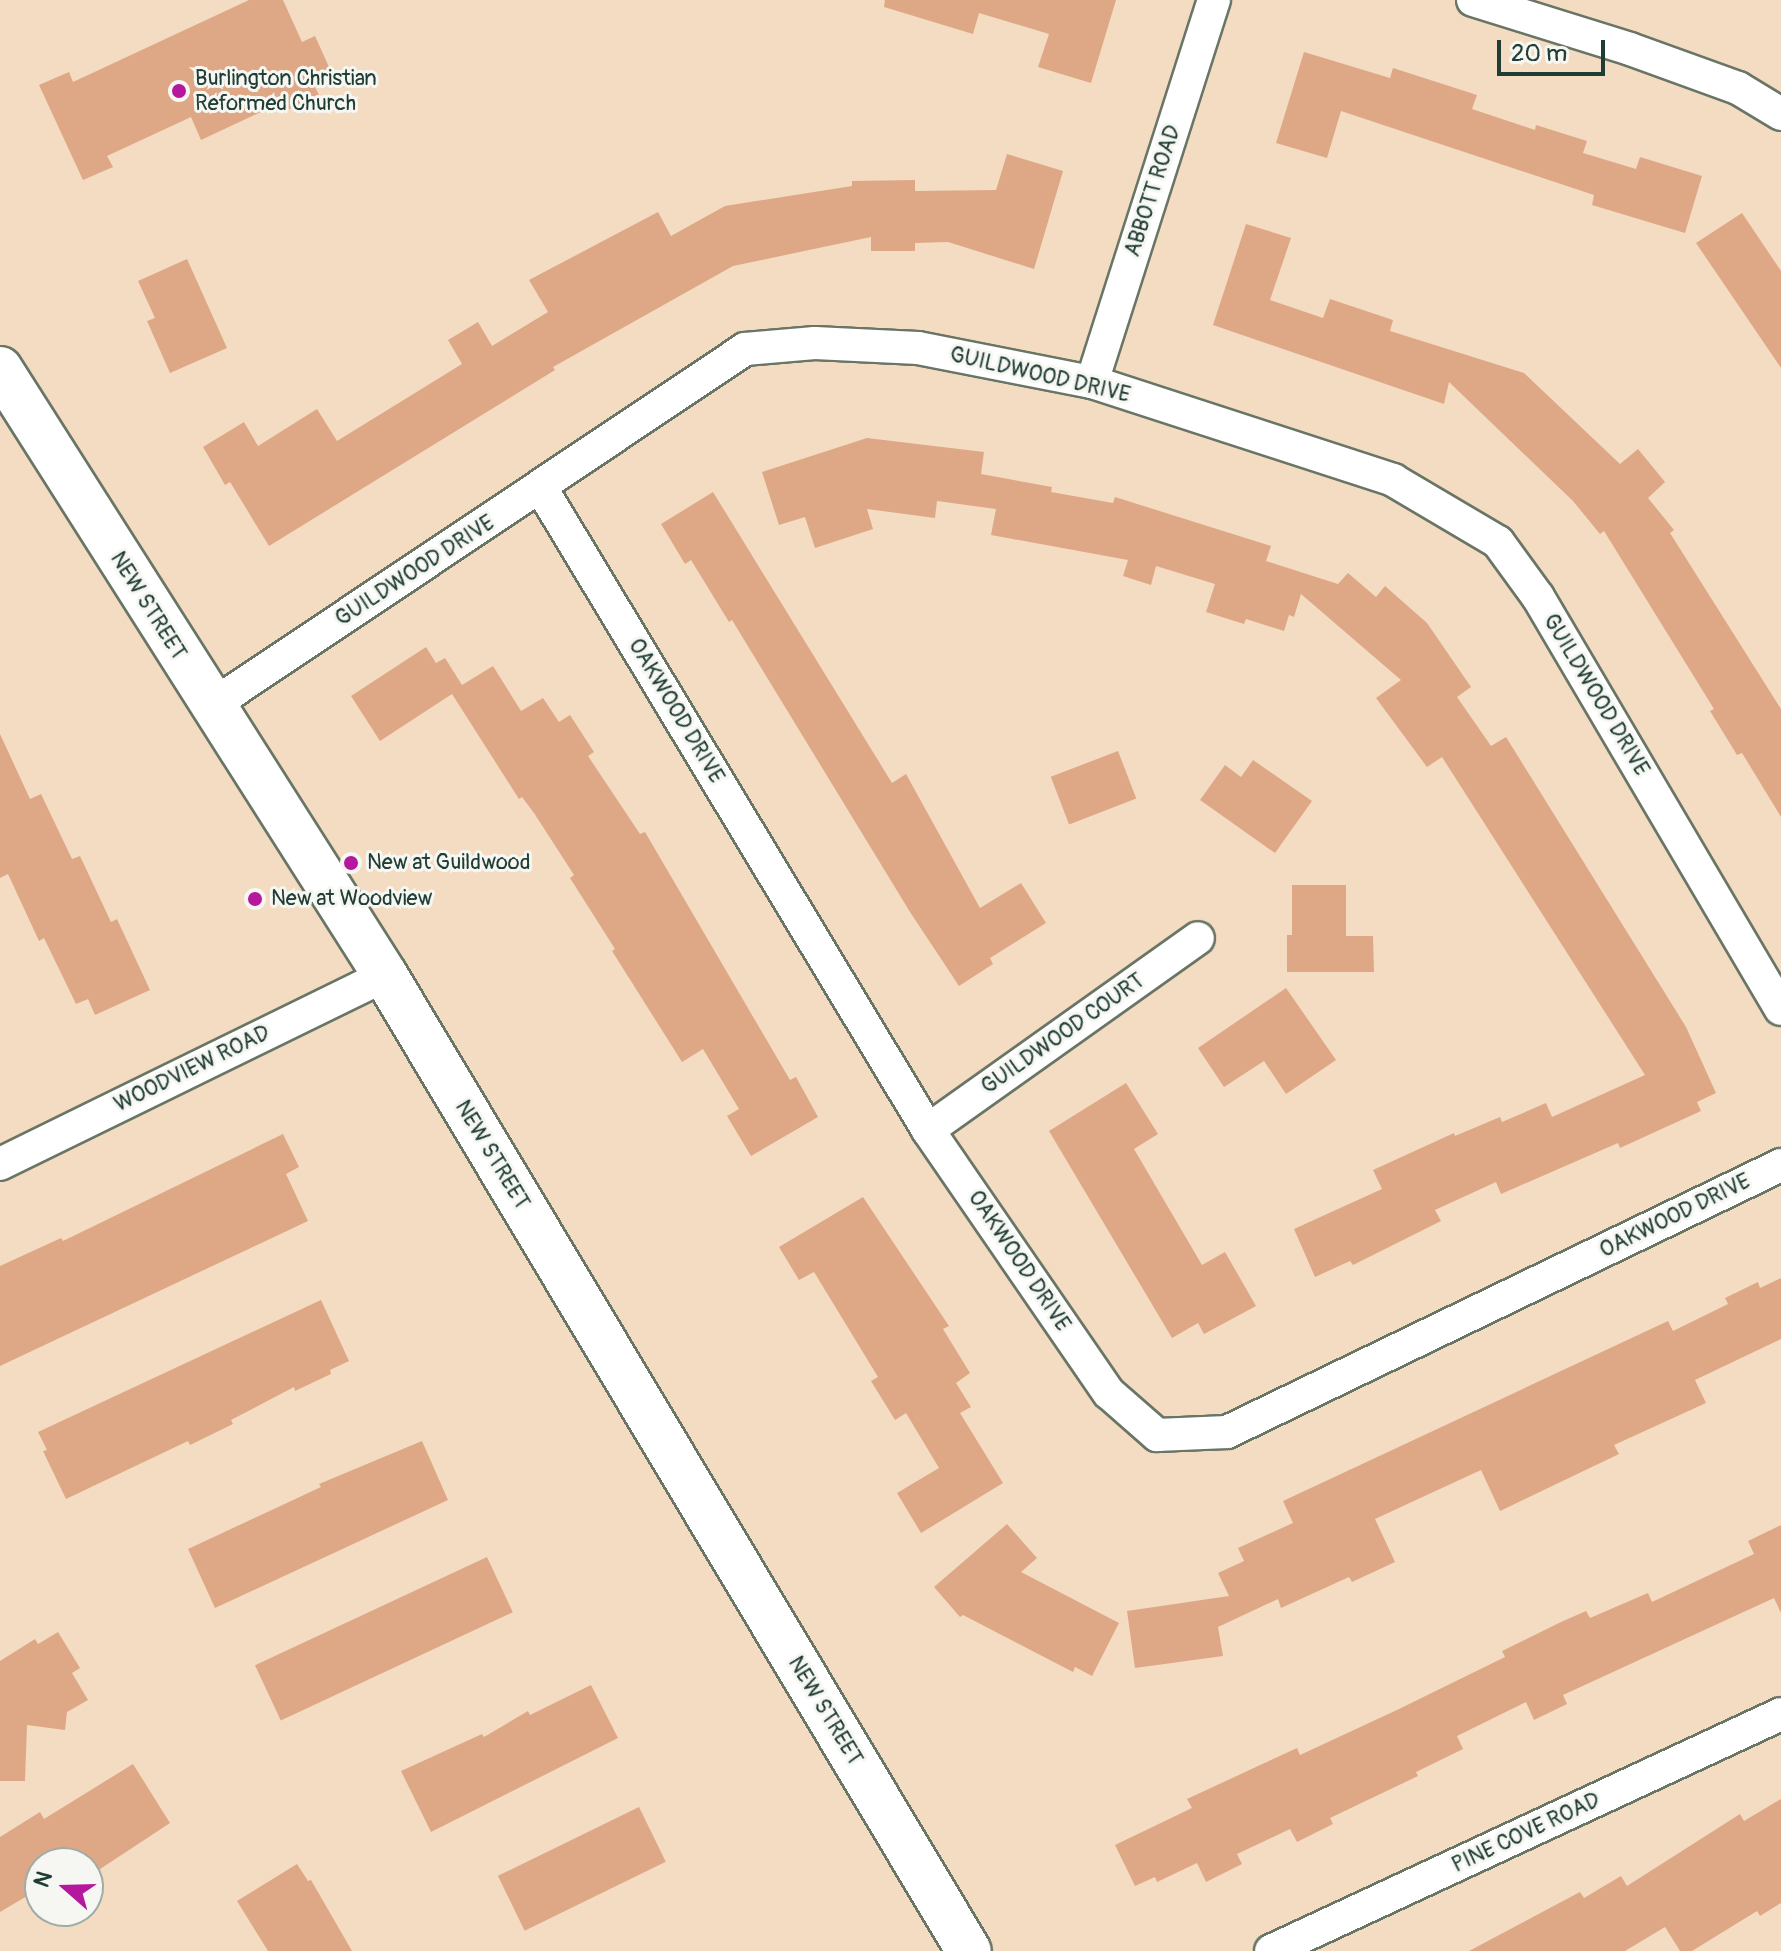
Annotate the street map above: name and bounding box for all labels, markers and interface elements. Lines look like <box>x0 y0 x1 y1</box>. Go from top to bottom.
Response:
scale bar <box>1501 24 1609 74</box>
text: 20 m <box>1511 39 1567 68</box>
place label: Burlington Christian Reformed Church <box>195 65 377 116</box>
marker: Burlington Christian Reformed Church <box>170 82 188 100</box>
street label: ABBOTT ROAD <box>1119 122 1187 260</box>
street label: GUILDWOOD DRIVE <box>947 341 1133 409</box>
street label: GUILDWOOD DRIVE <box>331 510 499 632</box>
street label: NEW STREET <box>104 547 192 665</box>
street label: GUILDWOOD DRIVE <box>1537 609 1655 781</box>
street label: OAKWOOD DRIVE <box>622 634 730 788</box>
place label: New at Guildwood <box>367 850 530 876</box>
marker: New at Guildwood <box>342 854 360 872</box>
place label: New at Woodview <box>271 886 432 912</box>
marker: New at Woodview <box>246 890 264 908</box>
street label: GUILDWOOD COURT <box>976 968 1150 1100</box>
street label: WOODVIEW ROAD <box>110 1020 274 1118</box>
street label: NEW STREET <box>449 1096 535 1214</box>
street label: OAKWOOD DRIVE <box>1595 1168 1755 1264</box>
street label: OAKWOOD DRIVE <box>962 1186 1076 1336</box>
street label: NEW STREET <box>782 1652 868 1770</box>
street label: PINE COVE ROAD <box>1448 1787 1604 1879</box>
north arrow <box>24 1847 104 1927</box>
text: N <box>28 1868 59 1891</box>

